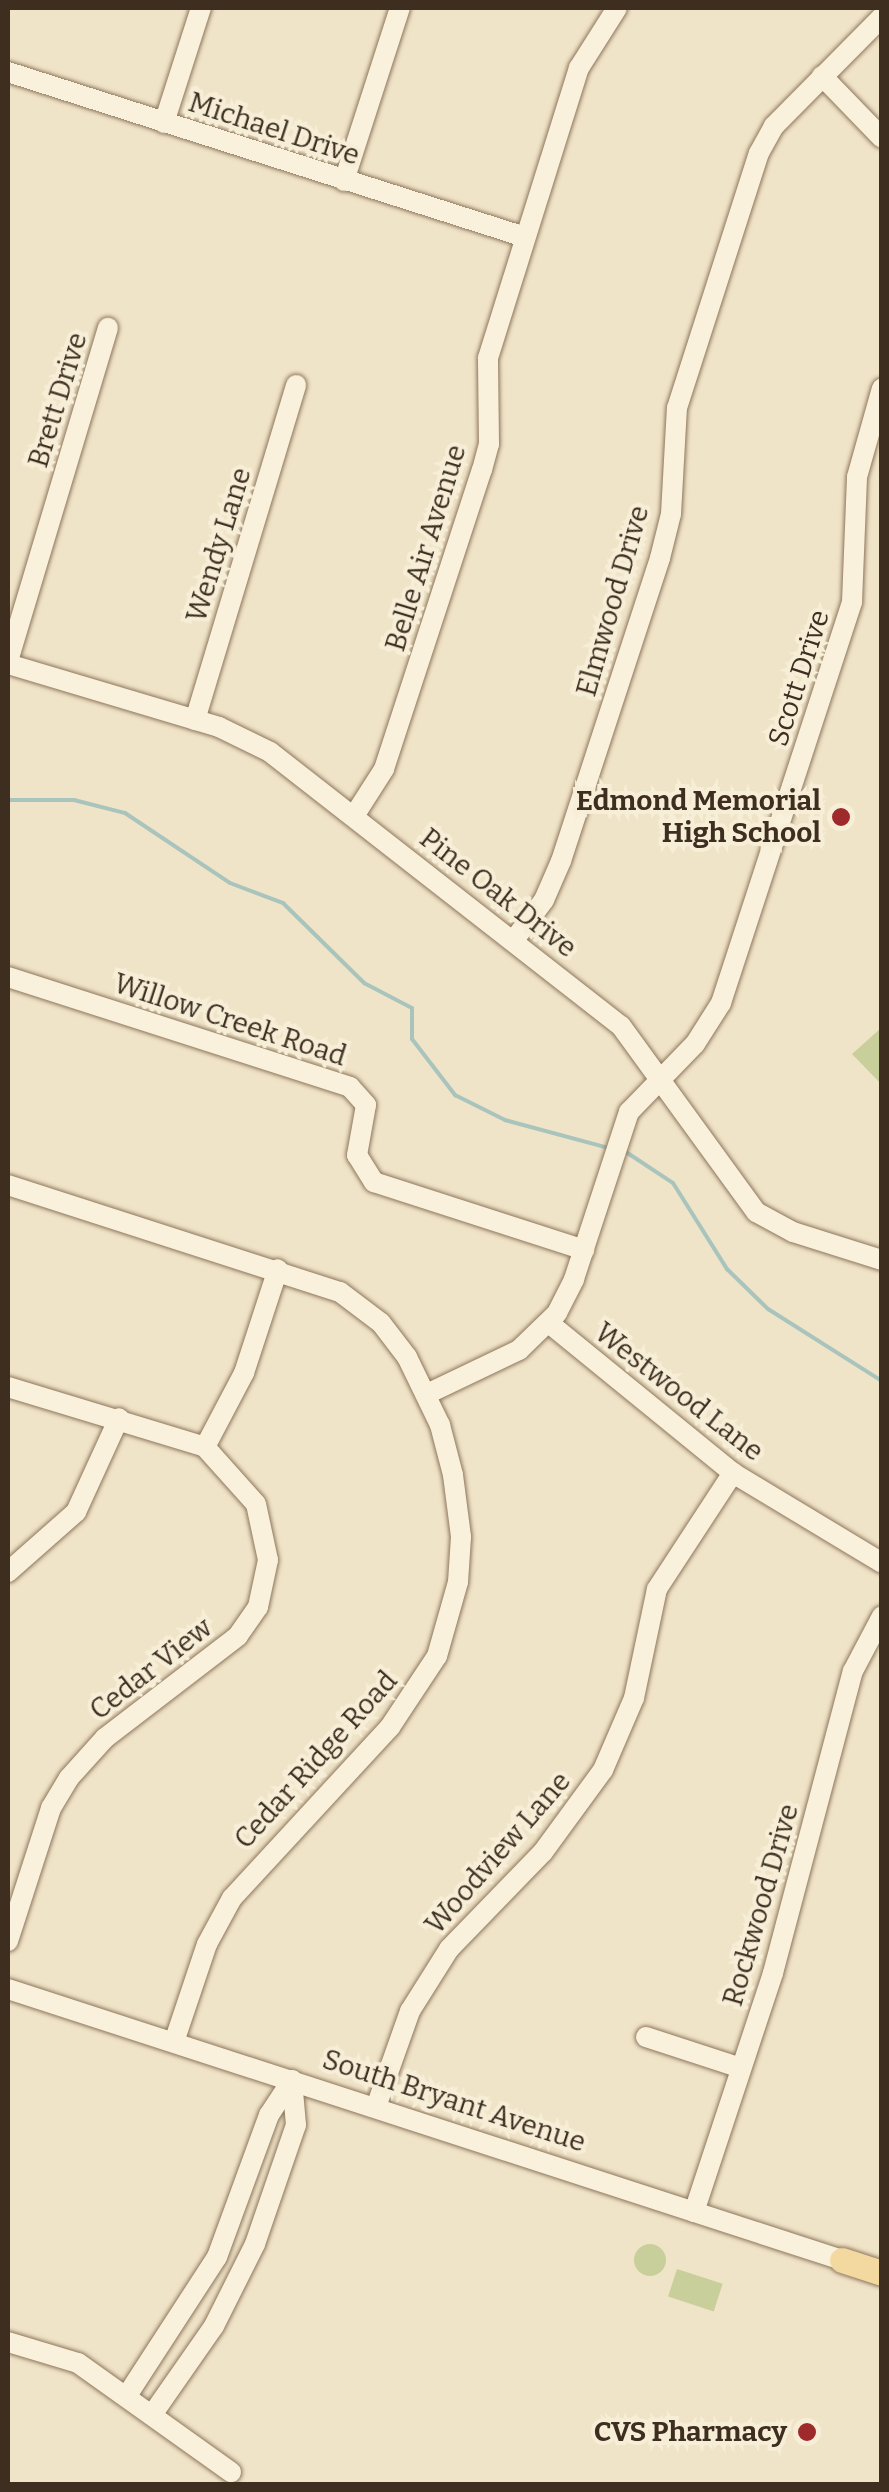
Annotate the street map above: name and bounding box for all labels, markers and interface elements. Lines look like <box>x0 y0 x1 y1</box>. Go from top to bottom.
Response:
street label: Michael Drive <box>184 86 364 172</box>
street label: Brett Drive <box>22 328 94 472</box>
street label: Belle Air Avenue <box>379 441 473 655</box>
street label: Wendy Lane <box>180 464 258 626</box>
street label: Elmwood Drive <box>570 502 656 700</box>
street label: Scott Drive <box>761 606 837 750</box>
place label: Edmond Memorial High School <box>576 784 821 850</box>
marker: Edmond Memorial High School <box>830 806 852 828</box>
street label: Pine Oak Drive <box>413 821 583 965</box>
street label: Willow Creek Road <box>110 967 350 1073</box>
street label: Westwood Lane <box>588 1316 770 1468</box>
street label: Cedar View <box>83 1611 219 1727</box>
street label: Cedar Ridge Road <box>228 1664 404 1856</box>
street label: Woodview Lane <box>418 1765 578 1941</box>
street label: Rockwood Drive <box>716 1800 806 2010</box>
street label: South Bryant Avenue <box>318 2043 590 2159</box>
place label: CVS Pharmacy <box>594 2415 787 2449</box>
marker: CVS Pharmacy <box>796 2421 818 2443</box>

